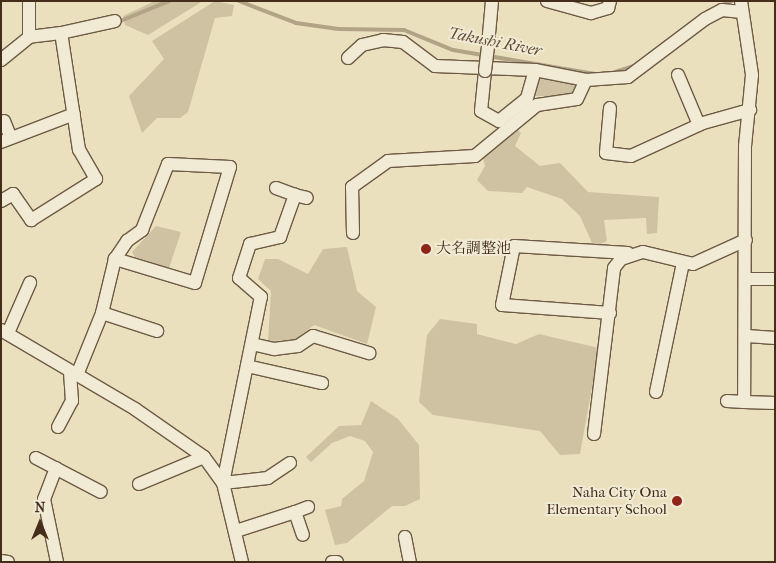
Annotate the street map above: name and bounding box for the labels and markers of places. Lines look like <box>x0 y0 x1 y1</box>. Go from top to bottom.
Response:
place label: 大名調整池 <box>436 240 511 258</box>
marker: 大名調整池 <box>420 243 432 255</box>
place label: Naha City Ona Elementary School <box>546 483 667 518</box>
marker: Naha City Ona Elementary School <box>671 495 683 507</box>

